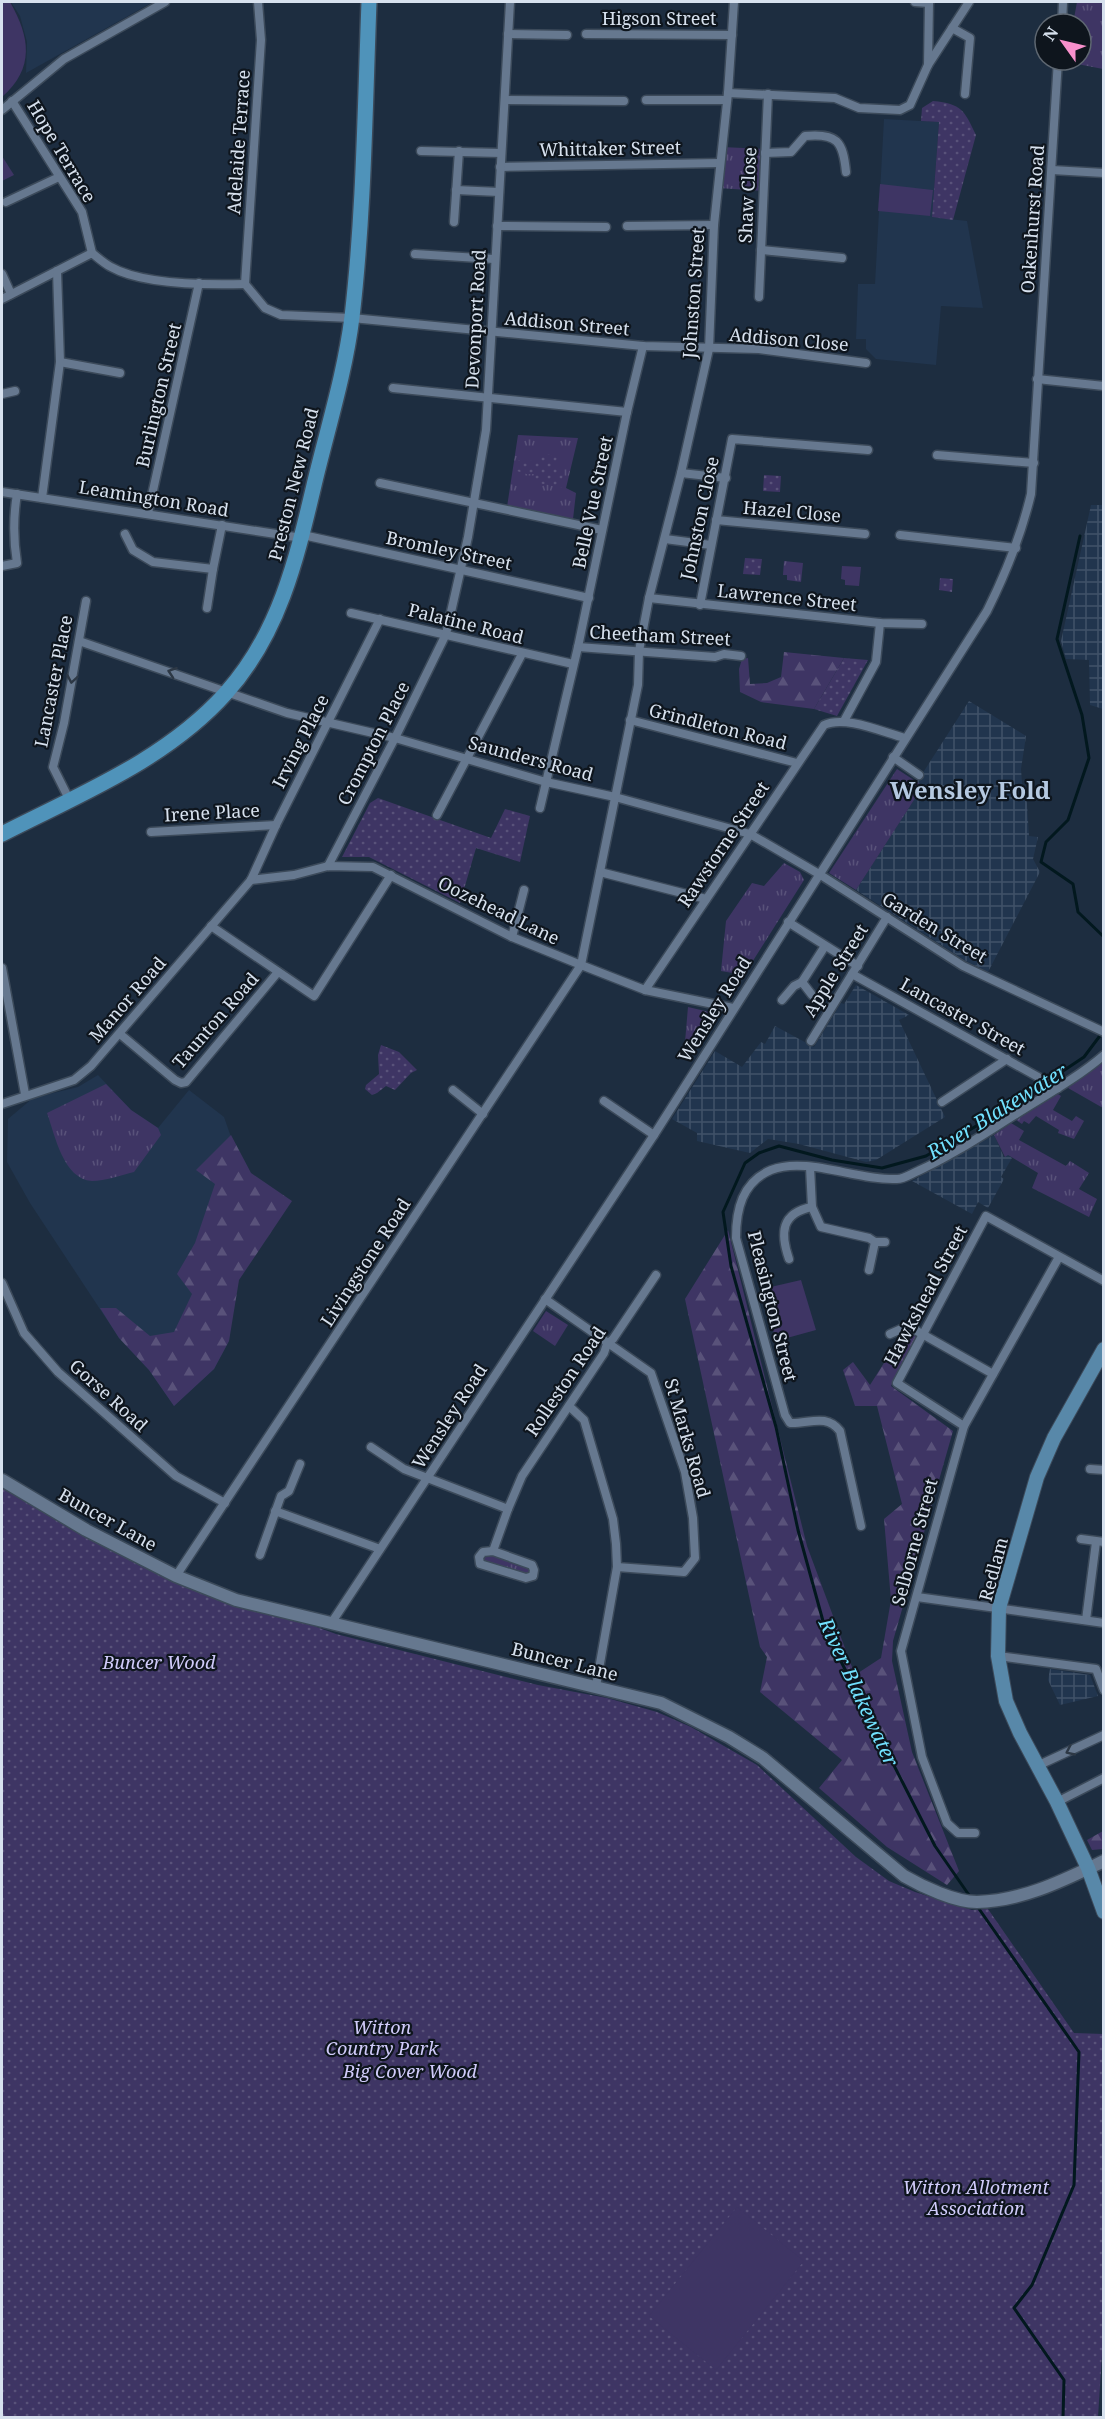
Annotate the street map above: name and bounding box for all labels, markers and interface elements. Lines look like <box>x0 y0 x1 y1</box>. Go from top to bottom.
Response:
street label: Higson Street <box>602 6 716 30</box>
north arrow <box>1033 12 1093 72</box>
text: N <box>1038 22 1063 45</box>
street label: Adelaide Terrace <box>221 69 255 215</box>
street label: Hope Terrace <box>22 96 102 206</box>
street label: Whittaker Street <box>539 135 681 161</box>
street label: Oakenhurst Road <box>1015 144 1049 294</box>
street label: Shaw Close <box>732 146 762 244</box>
street label: Johnston Street <box>676 227 710 360</box>
street label: Devonport Road <box>459 249 491 389</box>
street label: Addison Street <box>504 306 630 340</box>
street label: Burlington Street <box>130 320 186 470</box>
street label: Addison Close <box>728 322 850 356</box>
street label: Preston New Road <box>262 405 324 563</box>
street label: Belle Vue Street <box>566 433 618 571</box>
street label: Johnston Close <box>674 454 724 583</box>
street label: Leamington Road <box>77 474 231 522</box>
street label: Hazel Close <box>742 495 842 527</box>
street label: Bromley Street <box>384 525 514 575</box>
street label: Lawrence Street <box>716 578 858 616</box>
street label: Palatine Road <box>406 597 526 649</box>
street label: Lancaster Place <box>28 613 78 749</box>
street label: Cheetham Street <box>589 619 731 651</box>
one-way arrow <box>167 667 178 680</box>
one-way arrow <box>66 674 79 684</box>
street label: Crompton Place <box>331 677 415 809</box>
street label: Irving Place <box>266 690 334 792</box>
street label: Grindleton Road <box>647 697 789 755</box>
street label: Saunders Road <box>466 730 596 786</box>
district label: Wensley Fold <box>890 773 1051 806</box>
street label: Rawstorne Street <box>672 776 774 912</box>
street label: Irene Place <box>164 798 260 826</box>
street label: Oozehead Lane <box>434 870 564 950</box>
street label: Garden Street <box>878 886 992 968</box>
street label: Apple Street <box>797 919 873 1021</box>
street label: Manor Road <box>83 951 171 1047</box>
street label: Wensley Road <box>672 952 756 1066</box>
street label: Taunton Road <box>167 967 263 1073</box>
street label: Lancaster Street <box>896 972 1030 1060</box>
water label: River Blakewater <box>921 1057 1073 1166</box>
street label: Livingstone Road <box>314 1193 416 1331</box>
street label: Hawkshead Street <box>878 1221 972 1369</box>
street label: Pleasington Street <box>743 1228 803 1384</box>
street label: Rolleston Road <box>519 1321 611 1441</box>
street label: Gorse Road <box>65 1353 153 1437</box>
street label: Wensley Road <box>406 1359 492 1473</box>
street label: St Marks Road <box>660 1376 716 1500</box>
street label: Selborne Street <box>885 1476 943 1608</box>
street label: Buncer Lane <box>54 1482 162 1556</box>
street label: Redlam <box>973 1534 1013 1604</box>
water label: River Blakewater <box>812 1613 905 1771</box>
street label: Buncer Lane <box>509 1636 621 1686</box>
park label: Buncer Wood <box>102 1650 216 1674</box>
one-way arrow <box>1066 1743 1077 1755</box>
park label: Witton Country Park <box>326 2015 439 2060</box>
park label: Big Cover Wood <box>342 2059 478 2083</box>
park label: Witton Allotment Association <box>903 2175 1050 2220</box>

